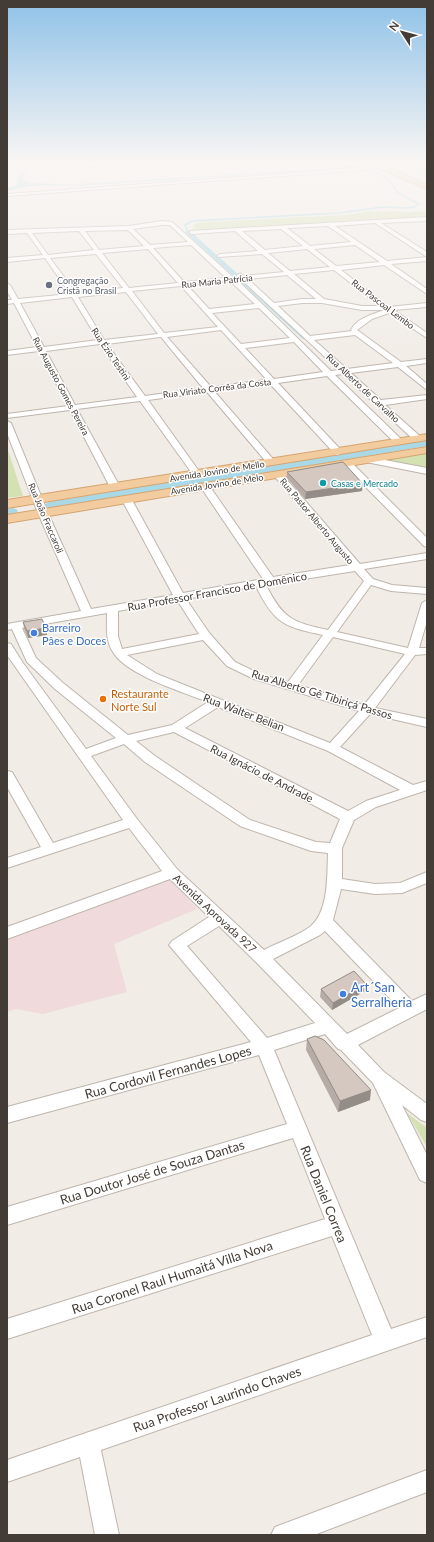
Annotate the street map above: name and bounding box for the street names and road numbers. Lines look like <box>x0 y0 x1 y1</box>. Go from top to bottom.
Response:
street label: Rua Maria Patrícia <box>181 272 253 290</box>
street label: Rua Pascoal Lembo <box>349 277 417 331</box>
street label: Rua Ézio Testini <box>89 325 133 383</box>
street label: Rua Augusto Gomes Pereira <box>30 335 92 437</box>
street label: Rua Alberto de Carvalho <box>324 351 402 425</box>
street label: Rua Viriato Corrêa da Costa <box>162 376 272 400</box>
street label: Avenida Jovino de Mello <box>169 458 265 484</box>
street label: Avenida Jovino de Melo <box>170 471 264 497</box>
street label: Rua Pastor Alberto Augusto <box>278 476 356 566</box>
street label: Rua João Fraccaroli <box>26 481 66 555</box>
street label: Rua Professor Francisco de Domênico <box>126 569 308 613</box>
street label: Rua Alberto Gê Tibiriçá Passos <box>250 666 394 722</box>
street label: Rua Walter Belian <box>202 691 286 733</box>
street label: Rua Ignácio de Andrade <box>208 741 316 805</box>
street label: Avenida Aprovada 927 <box>171 871 259 955</box>
street label: Rua Cordovil Fernandes Lopes <box>83 1042 253 1102</box>
street label: Rua Doutor José de Souza Dantas <box>58 1136 247 1208</box>
street label: Rua Daniel Correa <box>297 1143 351 1245</box>
street label: Rua Coronel Raul Humaitá Villa Nova <box>69 1237 275 1317</box>
street label: Rua Professor Laurindo Chaves <box>131 1363 303 1435</box>

